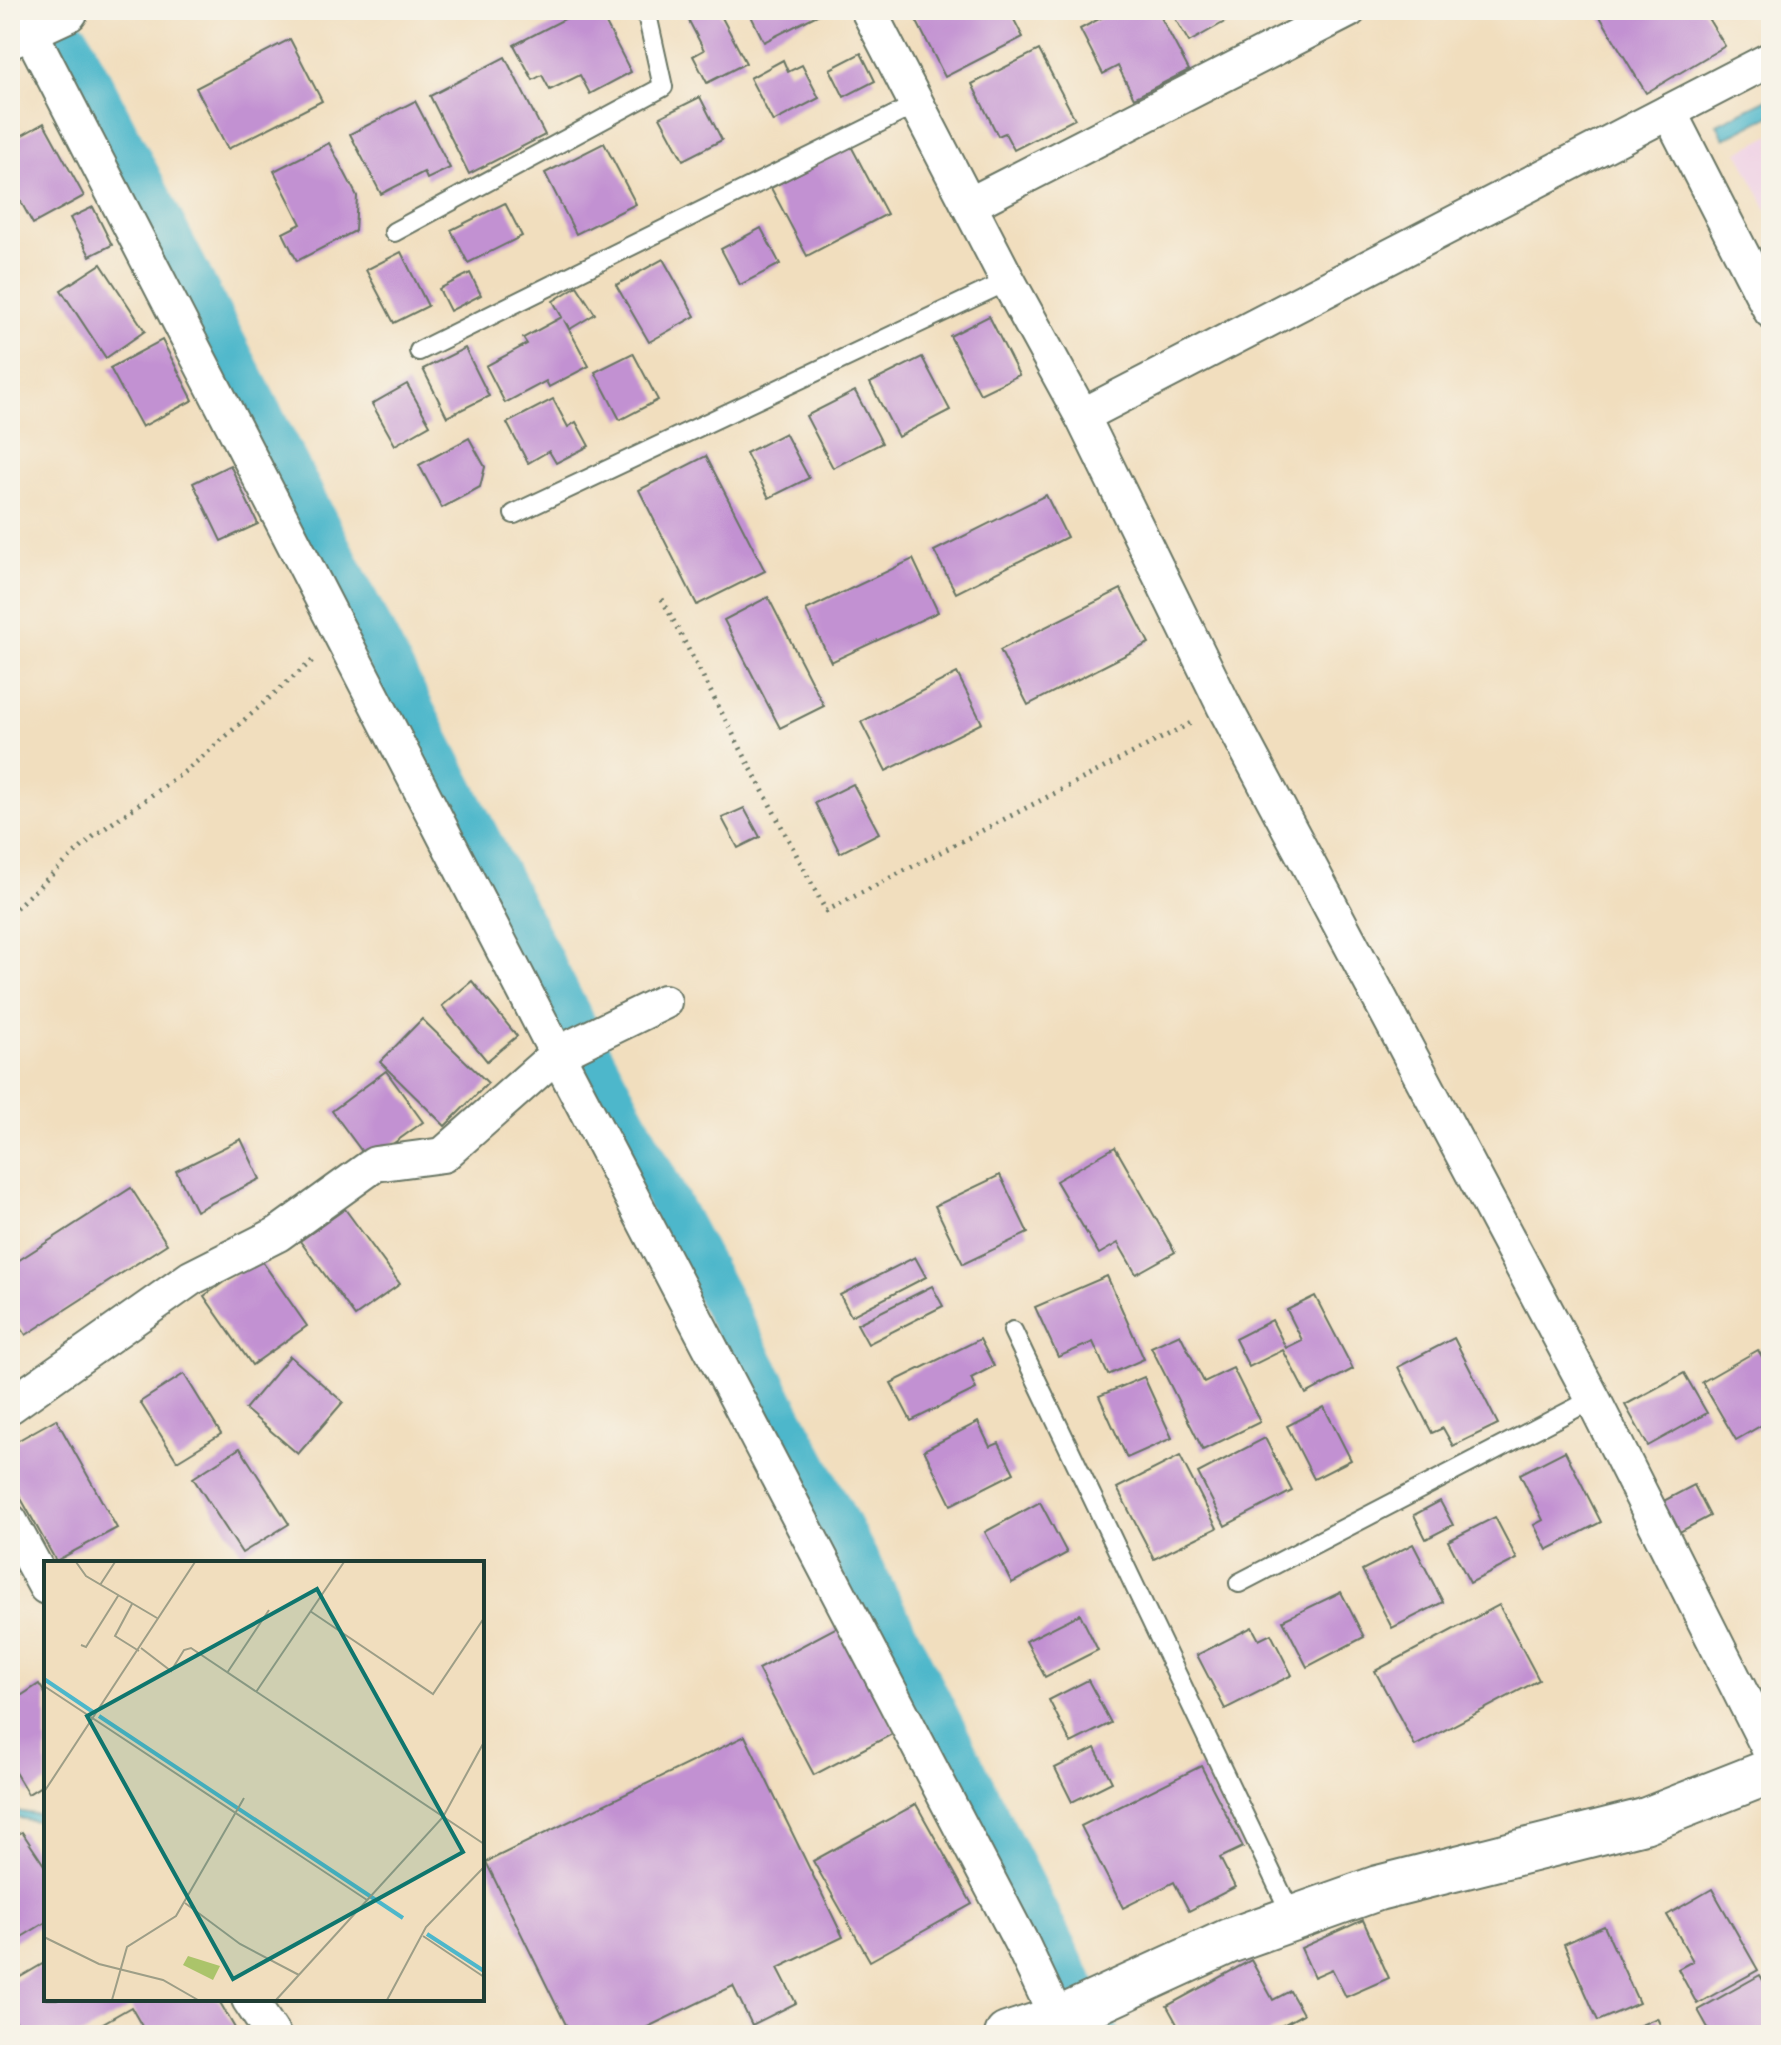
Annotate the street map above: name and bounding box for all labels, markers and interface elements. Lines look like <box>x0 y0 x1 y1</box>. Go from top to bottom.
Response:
inset map <box>44 1561 484 2001</box>

